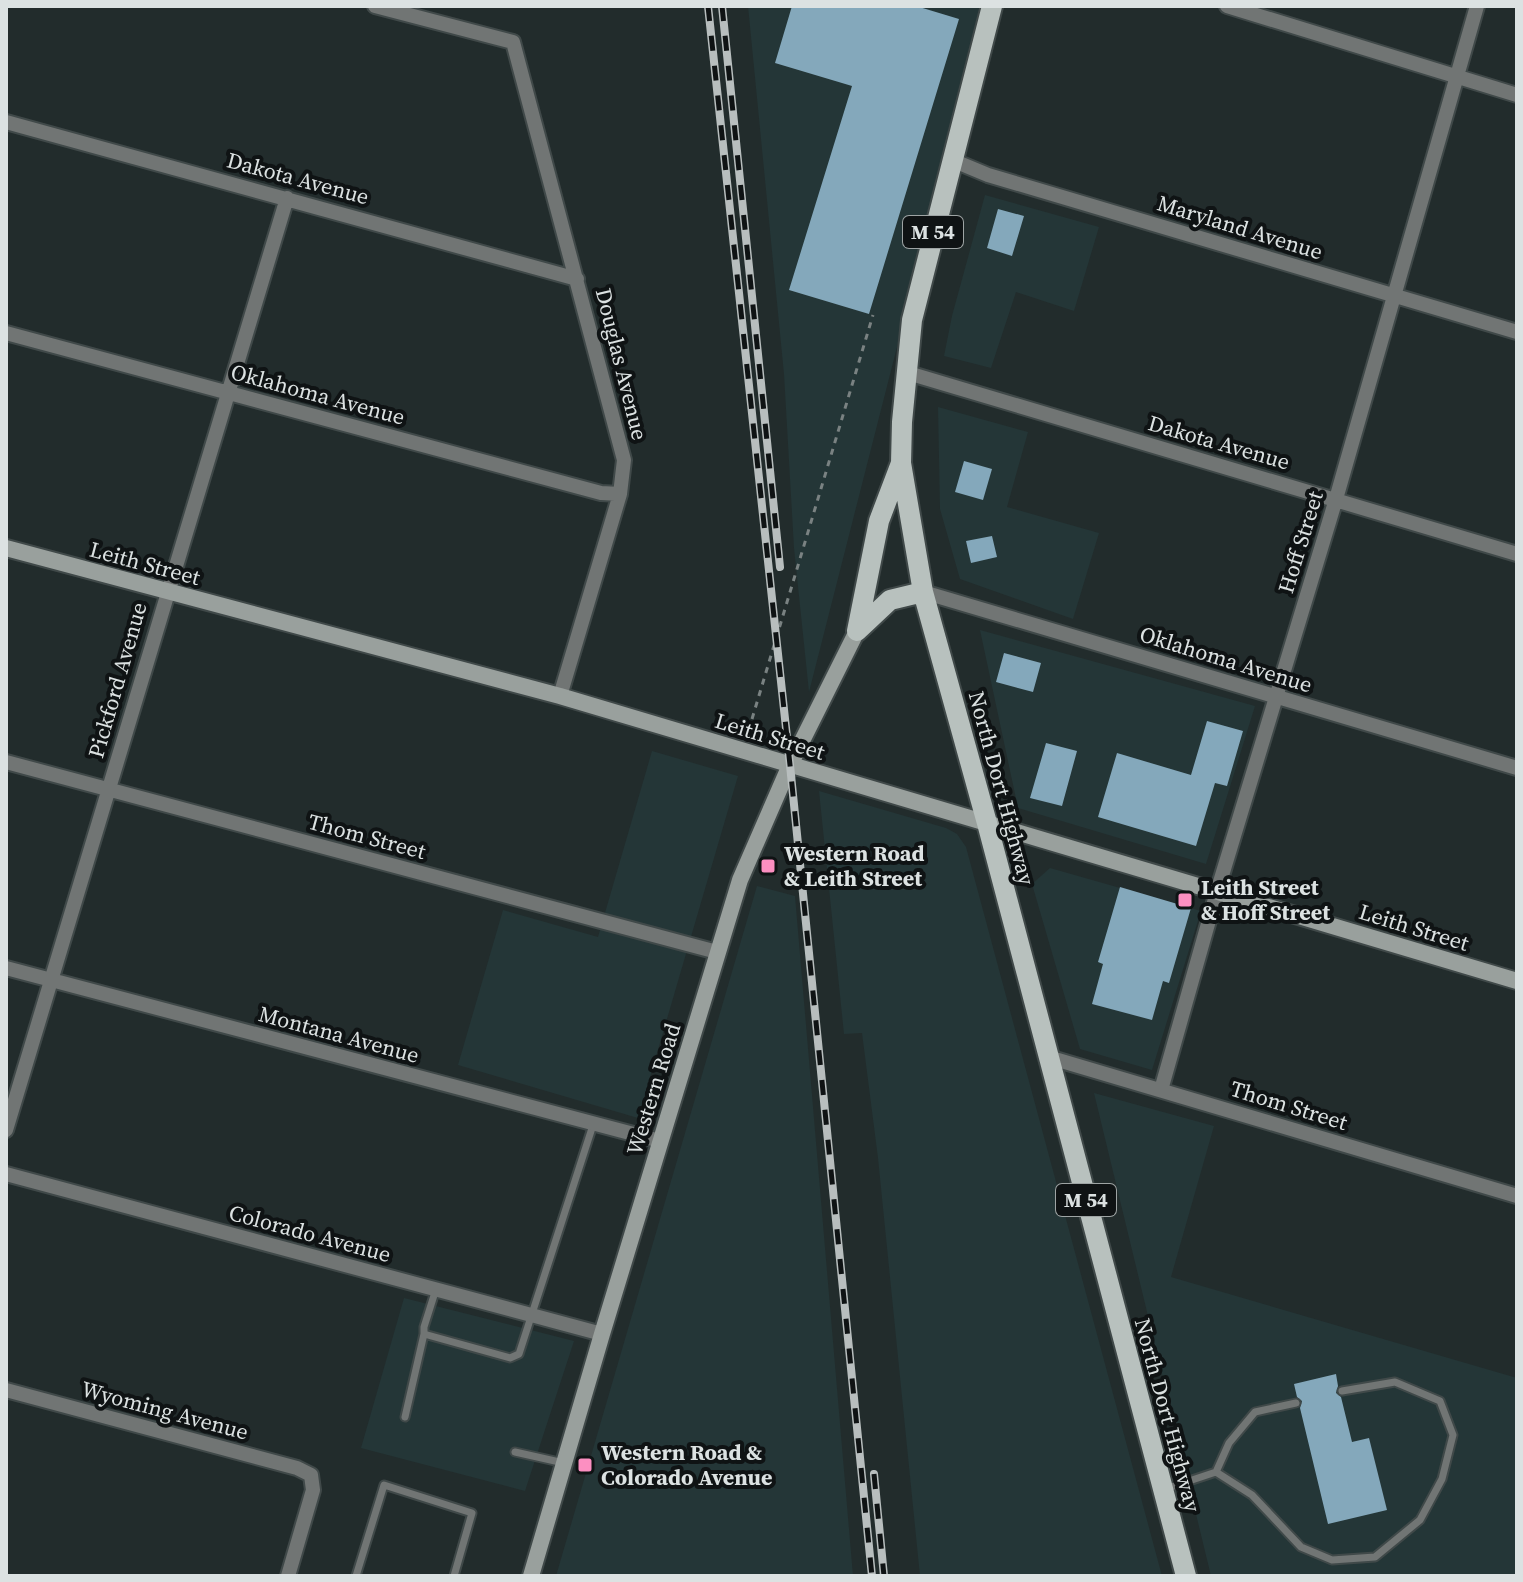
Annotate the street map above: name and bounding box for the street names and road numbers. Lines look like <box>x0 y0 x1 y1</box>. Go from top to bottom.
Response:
street label: Dakota Avenue <box>224 145 372 211</box>
street label: Maryland Avenue <box>1154 188 1326 266</box>
road number: M 54 <box>903 216 963 248</box>
street label: Douglas Avenue <box>589 285 655 443</box>
street label: Oklahoma Avenue <box>228 356 408 432</box>
street label: Dakota Avenue <box>1145 407 1293 477</box>
street label: Hoff Street <box>1270 486 1330 597</box>
street label: Leith Street <box>86 534 204 592</box>
street label: Pickford Avenue <box>80 599 154 761</box>
street label: Oklahoma Avenue <box>1136 619 1316 699</box>
street label: North Dort Highway <box>962 688 1042 889</box>
street label: Leith Street <box>711 705 829 767</box>
street label: Thom Street <box>305 806 430 866</box>
street label: Leith Street <box>1355 896 1473 958</box>
street label: Montana Avenue <box>256 998 422 1070</box>
street label: Western Road <box>619 1019 687 1159</box>
street label: Thom Street <box>1227 1073 1352 1137</box>
road number: M 54 <box>1056 1184 1116 1216</box>
street label: Colorado Avenue <box>226 1197 394 1269</box>
street label: North Dort Highway <box>1128 1315 1208 1516</box>
street label: Wyoming Avenue <box>78 1373 252 1447</box>

